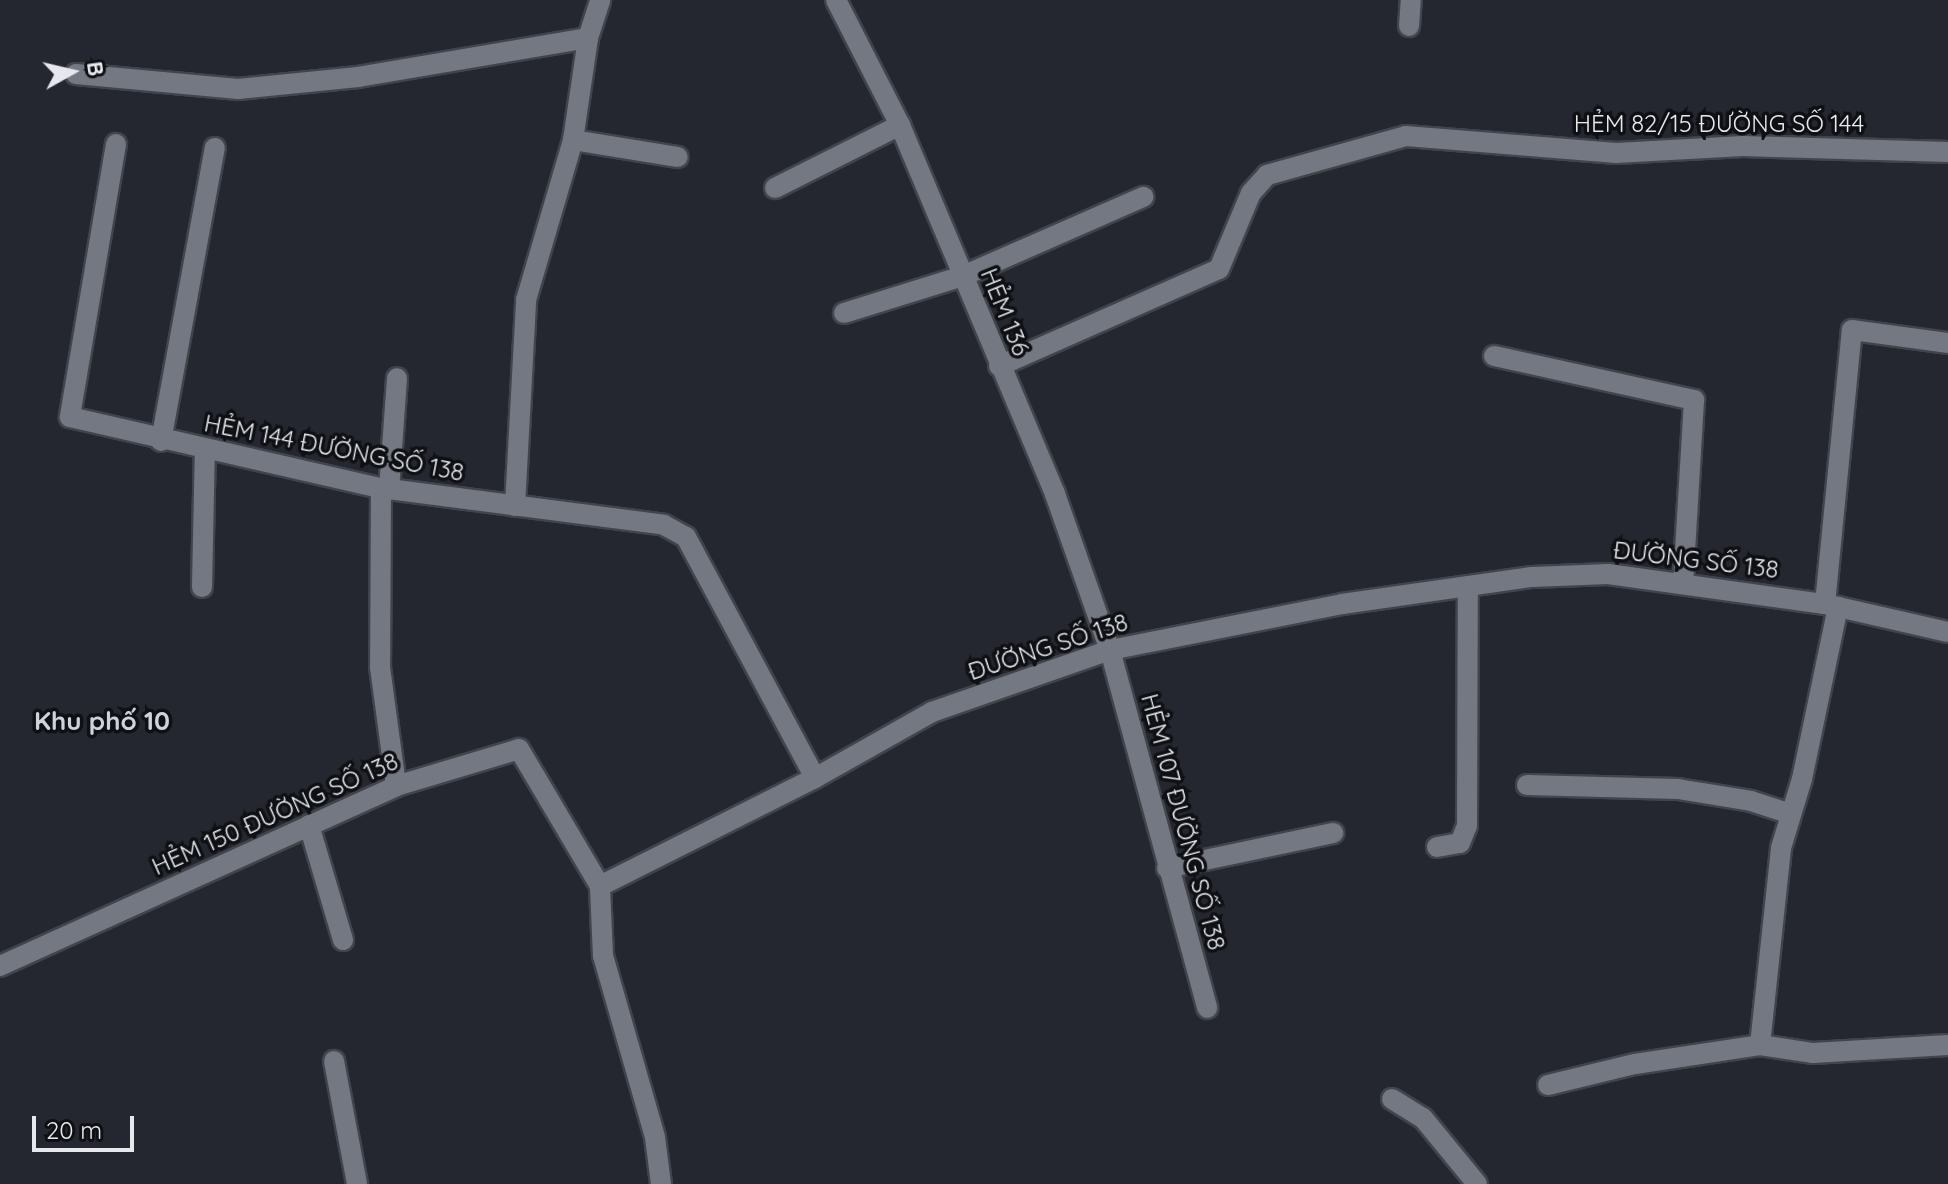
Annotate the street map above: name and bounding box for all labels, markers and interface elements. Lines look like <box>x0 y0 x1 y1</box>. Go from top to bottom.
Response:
north arrow <box>32 32 112 112</box>
text: B <box>81 60 111 78</box>
street label: HẺM 82/15 ĐƯỜNG SỐ 144 <box>1574 110 1864 138</box>
street label: HẺM 136 <box>974 264 1036 360</box>
street label: HẺM 144 ĐƯỜNG SỐ 138 <box>202 409 466 487</box>
street label: ĐƯỜNG SỐ 138 <box>1612 536 1780 584</box>
street label: ĐƯỜNG SỐ 138 <box>964 608 1132 686</box>
street label: HẺM 107 ĐƯỜNG SỐ 138 <box>1135 691 1231 953</box>
district label: Khu phố 10 <box>34 705 170 737</box>
street label: HẺM 150 ĐƯỜNG SỐ 138 <box>147 747 403 881</box>
scale bar <box>36 1100 138 1150</box>
text: 20 m <box>46 1115 102 1145</box>

